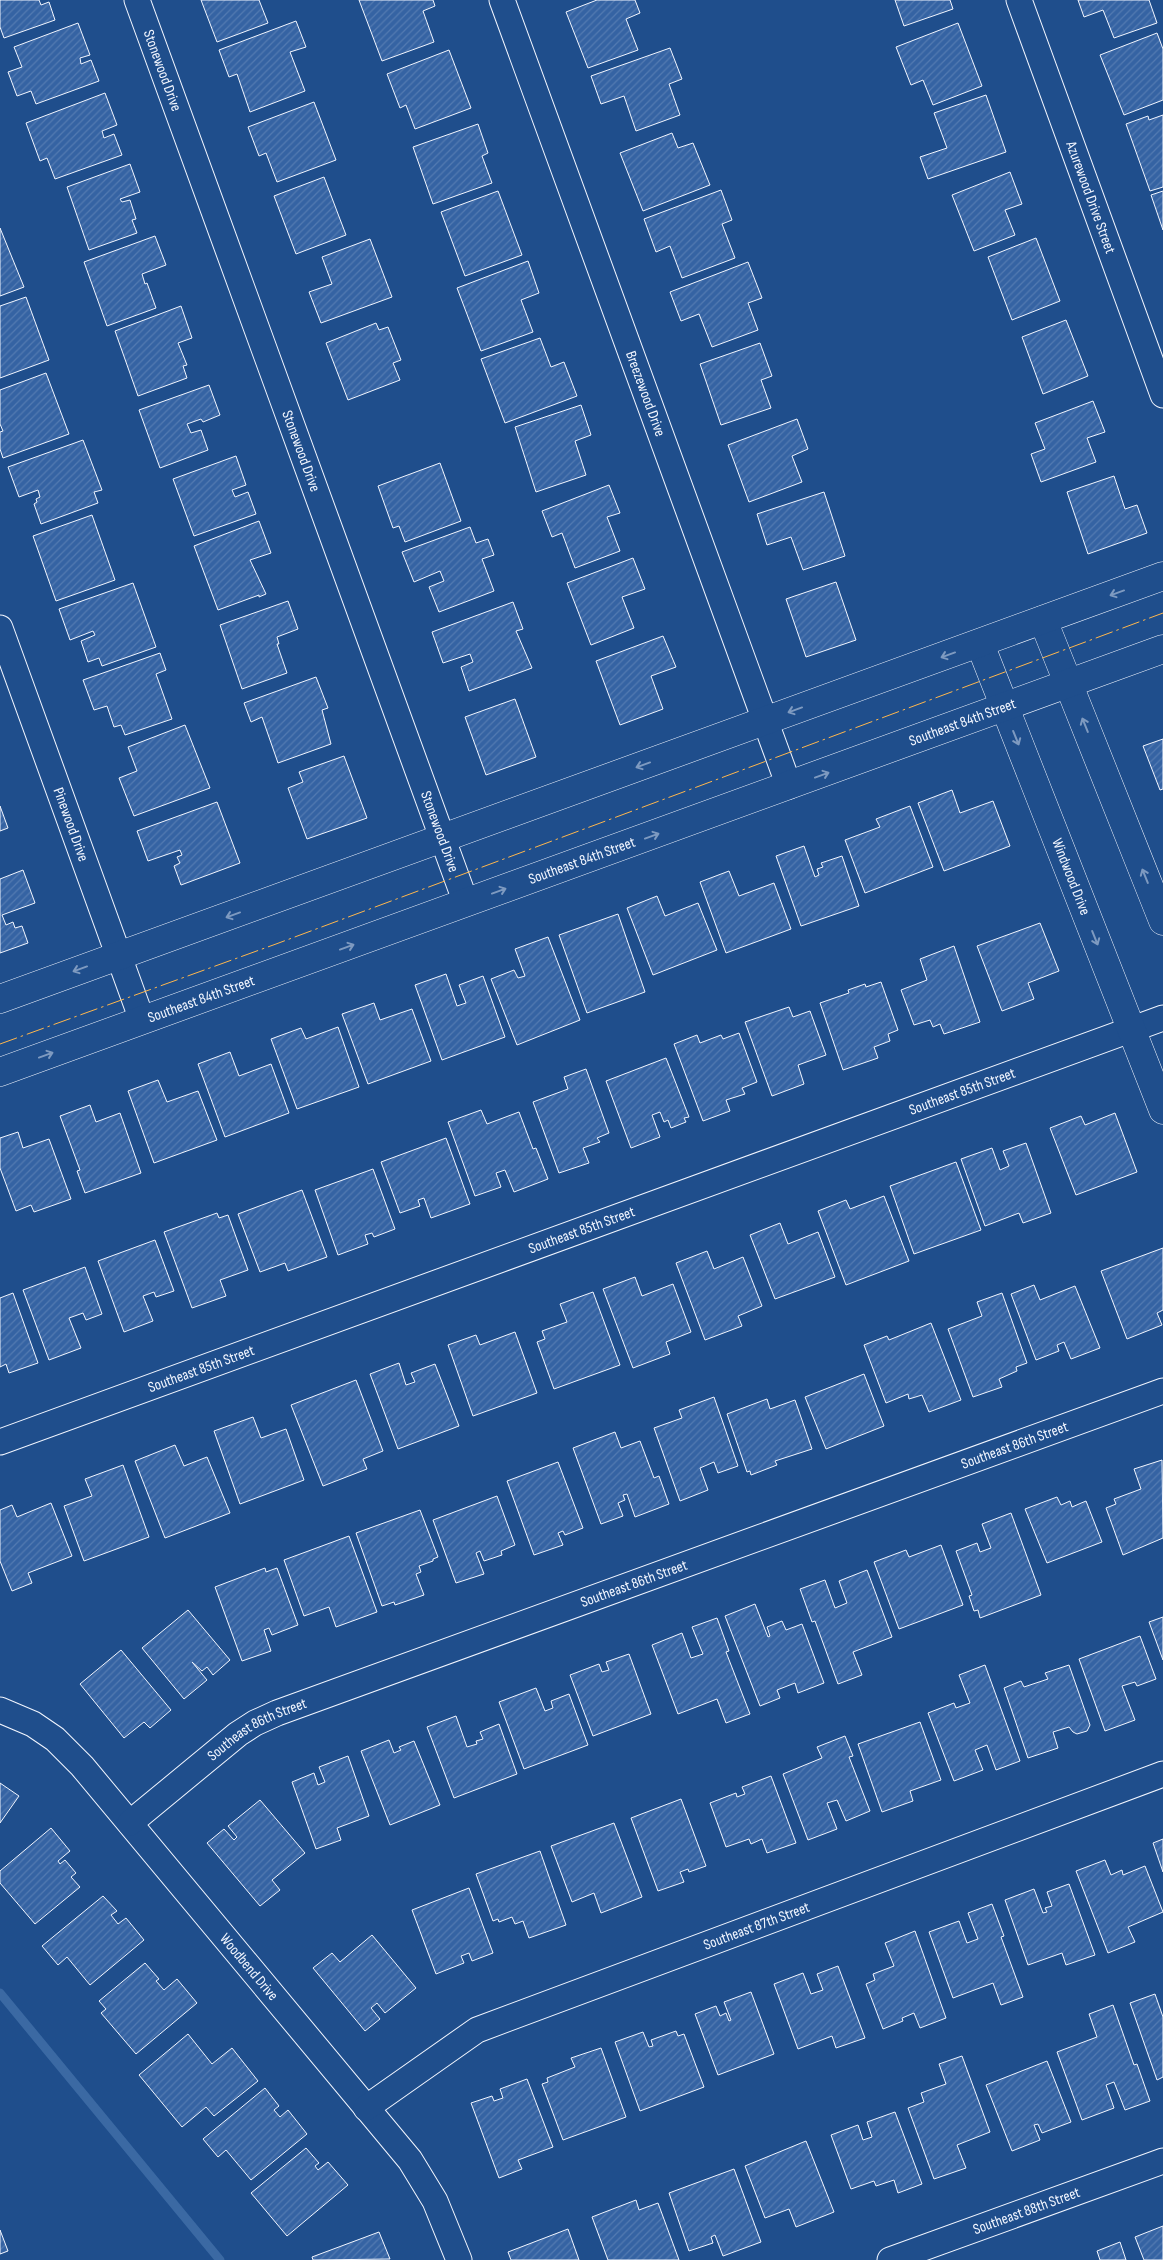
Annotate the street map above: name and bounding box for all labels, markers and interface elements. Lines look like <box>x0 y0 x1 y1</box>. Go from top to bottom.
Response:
street label: Stonewood Drive <box>139 27 186 114</box>
street label: Azurewood Drive Street <box>1061 138 1120 256</box>
street label: Breezewood Drive <box>621 348 670 439</box>
street label: Stonewood Drive <box>278 408 325 494</box>
one-way arrow <box>1110 589 1125 598</box>
one-way arrow <box>941 651 956 660</box>
street label: Southeast 84th Street <box>906 694 1019 750</box>
one-way arrow <box>788 706 803 715</box>
one-way arrow <box>1080 717 1089 733</box>
one-way arrow <box>1012 730 1021 745</box>
one-way arrow <box>635 761 651 770</box>
one-way arrow <box>813 770 829 779</box>
street label: Pinewood Drive <box>49 785 93 864</box>
street label: Stonewood Drive <box>416 788 463 875</box>
one-way arrow <box>644 831 659 840</box>
street label: Southeast 84th Street <box>526 832 638 889</box>
street label: Windwood Drive <box>1048 836 1095 918</box>
one-way arrow <box>1140 868 1149 884</box>
one-way arrow <box>491 886 507 895</box>
one-way arrow <box>226 911 241 920</box>
one-way arrow <box>1091 930 1101 945</box>
one-way arrow <box>339 942 354 951</box>
one-way arrow <box>73 965 88 974</box>
street label: Southeast 84th Street <box>145 971 258 1027</box>
one-way arrow <box>38 1050 53 1059</box>
street label: Southeast 85th Street <box>906 1063 1018 1119</box>
street label: Southeast 85th Street <box>526 1202 638 1258</box>
street label: Southeast 85th Street <box>145 1340 257 1397</box>
street label: Southeast 86th Street <box>958 1417 1071 1473</box>
street label: Southeast 86th Street <box>578 1555 690 1611</box>
street label: Southeast 86th Street <box>203 1693 310 1765</box>
street label: Southeast 87th Street <box>701 1897 813 1954</box>
street label: Woodbend Drive <box>216 1929 283 2004</box>
street label: Southeast 88th Street <box>970 2182 1083 2239</box>

